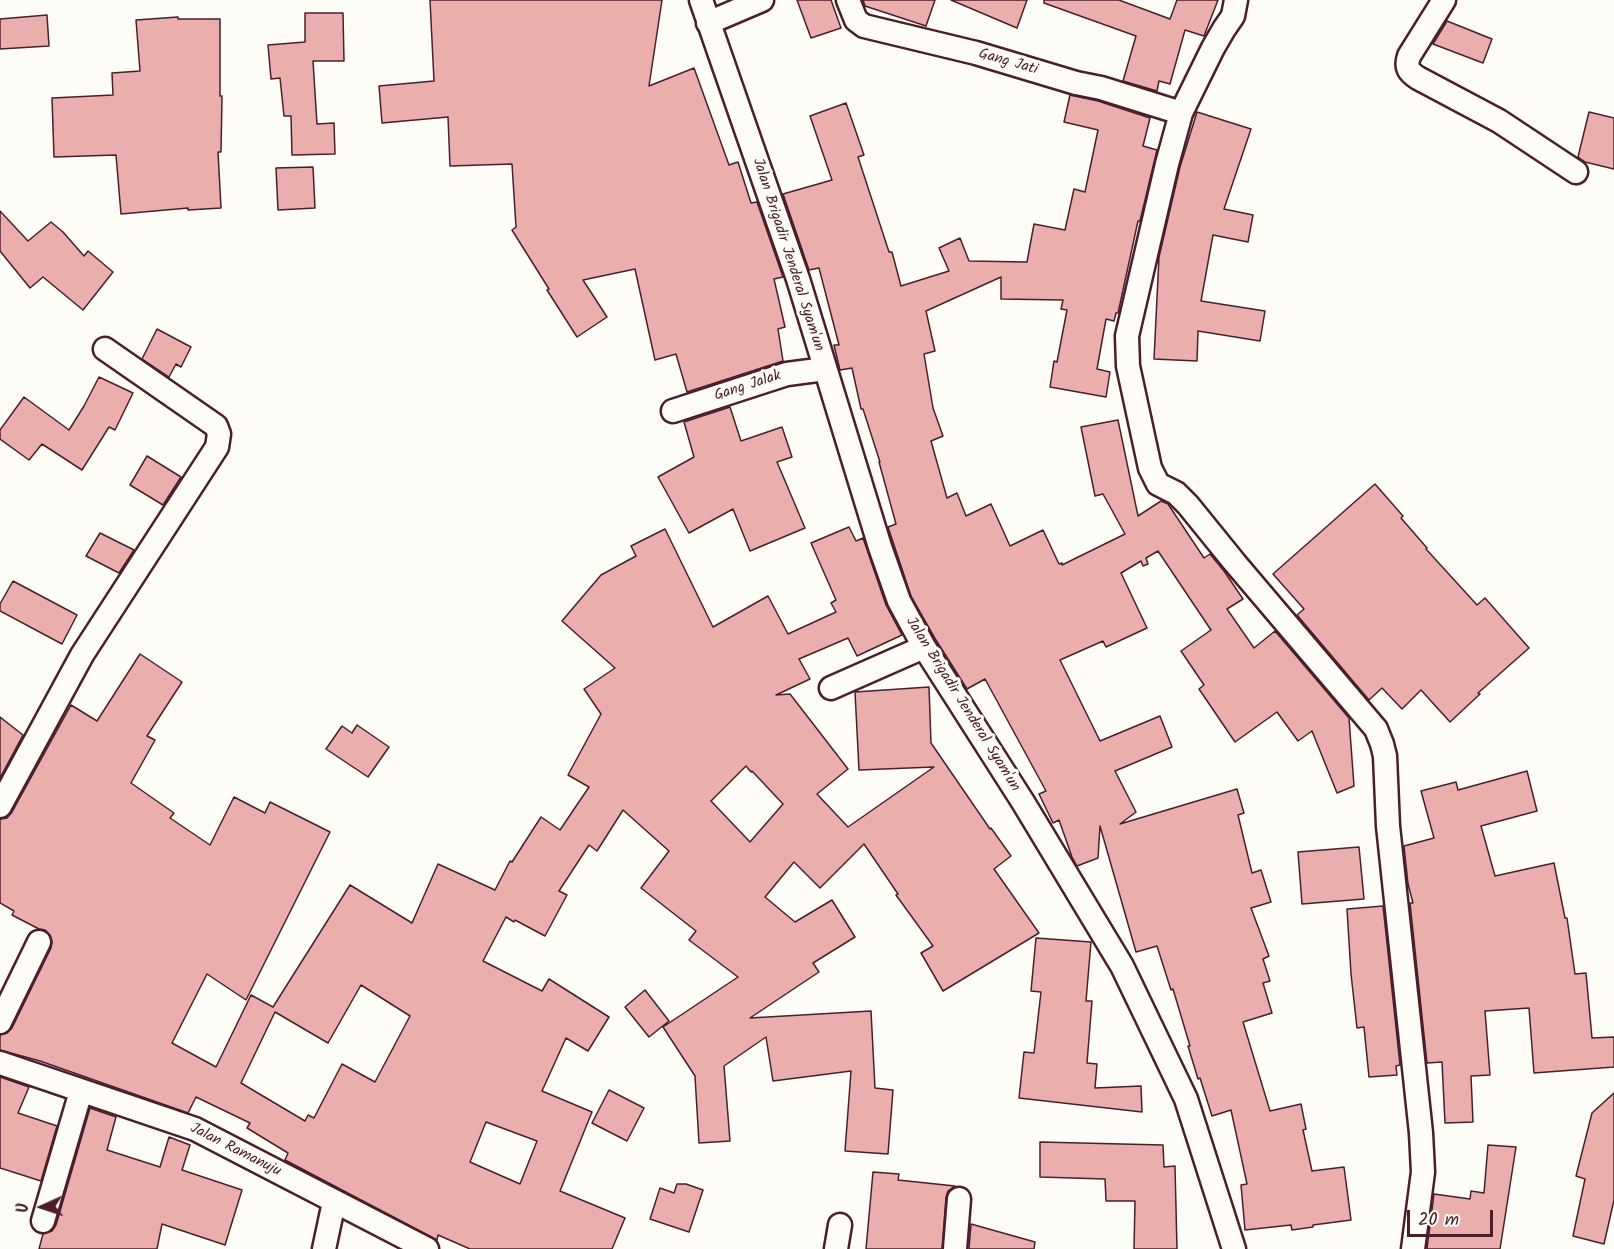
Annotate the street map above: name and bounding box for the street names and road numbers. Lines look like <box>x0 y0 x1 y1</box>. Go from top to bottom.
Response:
street label: Gang Jati <box>976 46 1040 80</box>
street label: Jalan Brigadir Jenderal Syam'un <box>747 156 827 354</box>
street label: Gang Jalak <box>712 368 784 406</box>
street label: Jalan Brigadir Jenderal Syam'un <box>901 615 1023 795</box>
street label: Jalan Ramanuju <box>186 1120 284 1182</box>

